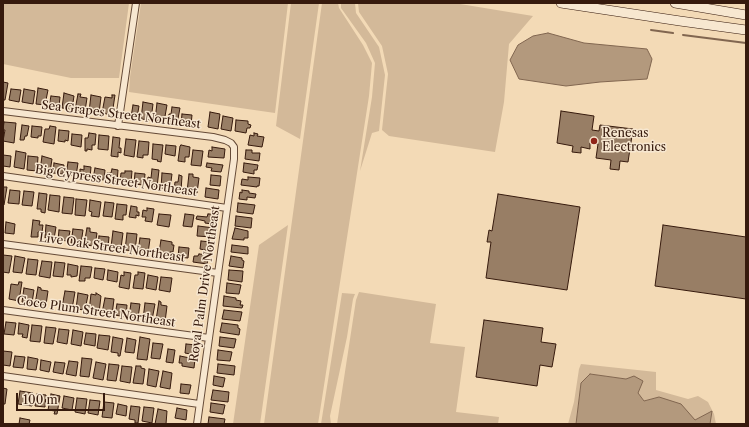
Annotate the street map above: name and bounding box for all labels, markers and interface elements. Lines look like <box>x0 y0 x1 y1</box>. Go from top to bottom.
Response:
street label: Sea Grapes Street Northeast <box>41 98 201 132</box>
place label: Renesas Electronics <box>602 127 666 155</box>
marker: Renesas Electronics <box>589 136 599 146</box>
street label: Big Cypress Street Northeast <box>34 162 198 200</box>
street label: Royal Palm Drive Northeast <box>187 205 223 363</box>
street label: Live Oak Street Northeast <box>38 231 186 265</box>
street label: Coco Plum Street Northeast <box>16 294 176 330</box>
scale bar <box>18 385 107 411</box>
text: 100 m <box>23 392 58 407</box>

